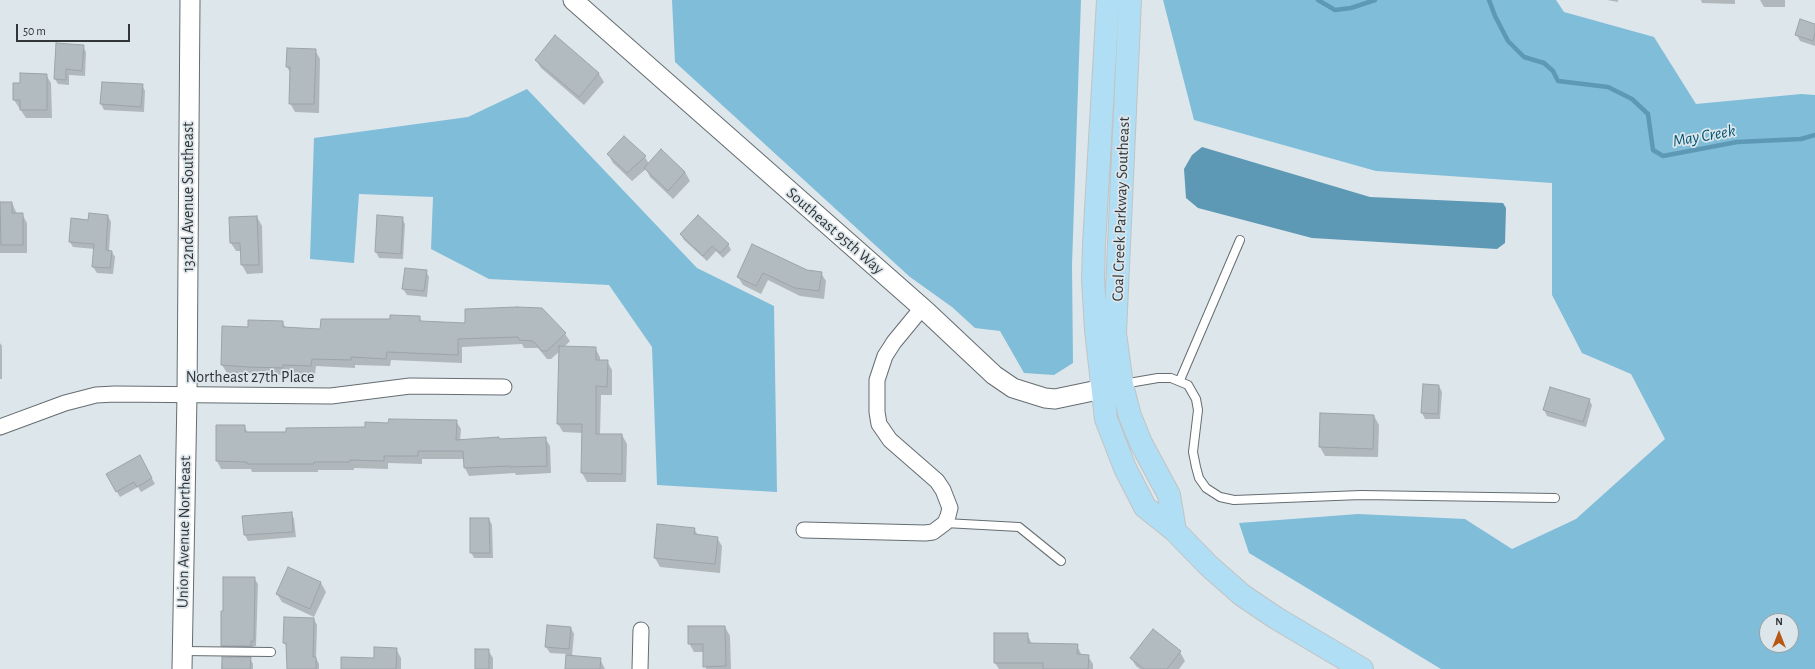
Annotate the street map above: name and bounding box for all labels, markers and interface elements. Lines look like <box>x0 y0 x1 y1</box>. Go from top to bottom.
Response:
scale bar <box>18 16 132 42</box>
text: 50 m <box>23 25 46 37</box>
street label: Coal Creek Parkway Southeast <box>1108 116 1134 302</box>
water label: May Creek <box>1671 120 1737 152</box>
street label: 132nd Avenue Southeast <box>178 122 198 272</box>
street label: Southeast 95th Way <box>782 183 888 279</box>
street label: Northeast 27th Place <box>186 367 314 387</box>
street label: Union Avenue Northeast <box>173 456 195 608</box>
north arrow <box>1759 613 1799 653</box>
text: N <box>1775 616 1783 627</box>

